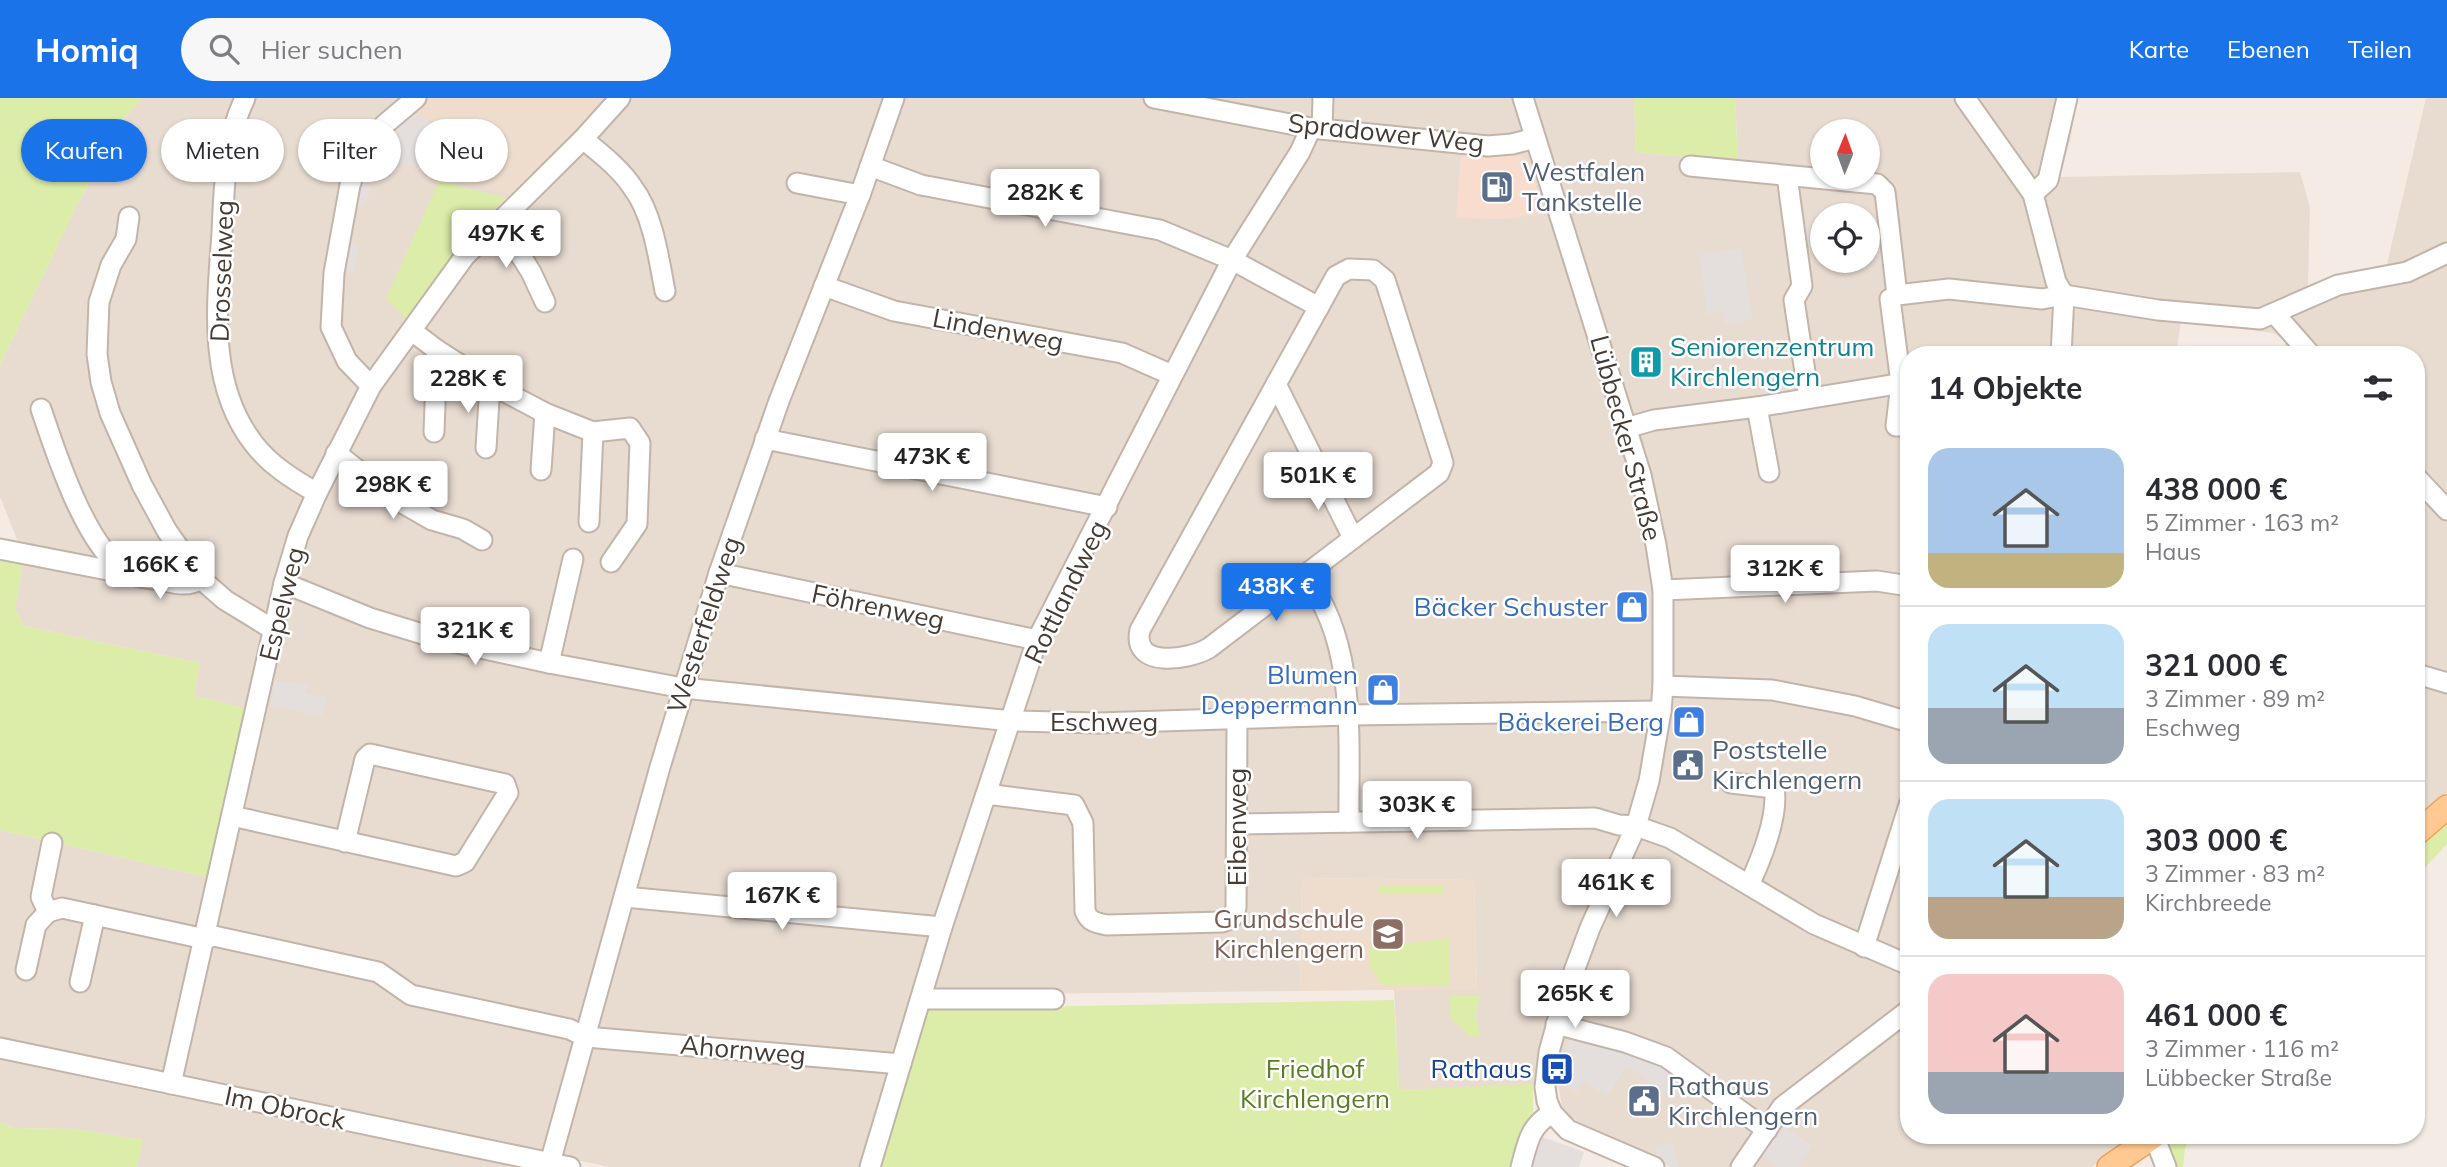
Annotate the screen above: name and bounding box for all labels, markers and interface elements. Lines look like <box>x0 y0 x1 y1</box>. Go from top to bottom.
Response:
search box <box>181 18 671 81</box>
text: Homiq <box>35 29 139 70</box>
icon: search <box>205 30 243 68</box>
text: Hier suchen <box>261 33 403 66</box>
text: Karte <box>2129 34 2189 64</box>
text: Ebenen <box>2227 34 2310 64</box>
text: Teilen <box>2348 34 2412 64</box>
street label: Spradower Weg <box>1286 106 1486 159</box>
chip: Kaufen <box>21 119 147 182</box>
chip: Mieten <box>161 119 284 182</box>
chip: Filter <box>298 119 401 182</box>
chip: Neu <box>415 119 508 182</box>
north arrow <box>1810 119 1880 189</box>
map controls <box>1810 119 1880 273</box>
place label: Westfalen Tankstelle <box>1522 155 1645 218</box>
fuel station icon: Westfalen Tankstelle <box>1478 168 1516 206</box>
pin: 282K € <box>988 170 1102 229</box>
text: 282K € <box>1007 177 1083 206</box>
street label: Drosselweg <box>203 200 240 342</box>
button: locate <box>1810 203 1880 273</box>
pin: 497K € <box>449 211 563 270</box>
text: 497K € <box>468 218 544 247</box>
street label: Lindenweg <box>930 301 1066 358</box>
place label: Seniorenzentrum Kirchlengern <box>1670 330 1874 393</box>
street label: Lübbecker Straße <box>1583 332 1670 544</box>
building icon: Seniorenzentrum Kirchlengern <box>1627 343 1665 381</box>
pin: 228K € <box>411 356 525 415</box>
text: 228K € <box>430 363 506 392</box>
text: 14 Objekte <box>1928 369 2082 407</box>
icon: filters <box>2359 369 2397 407</box>
pin: 473K € <box>875 434 989 493</box>
text: 473K € <box>894 441 970 470</box>
pin: 501K € <box>1261 452 1375 512</box>
text: 501K € <box>1280 460 1356 489</box>
pin: 298K € <box>336 462 450 521</box>
text: 298K € <box>355 469 431 498</box>
text: 438 000 € <box>2145 470 2287 508</box>
icon: home <box>1984 476 2068 560</box>
text: 5 Zimmer · 163 m² <box>2145 508 2339 537</box>
street label: Rottlandweg <box>1017 515 1114 669</box>
street label: Westerfeldweg <box>659 532 748 718</box>
text: Haus <box>2145 537 2201 566</box>
pin: 166K € <box>103 542 217 601</box>
street label: Espelweg <box>251 544 312 664</box>
pin: 312K € <box>1728 546 1842 605</box>
text: 166K € <box>122 549 198 578</box>
text: 312K € <box>1747 553 1823 582</box>
pin: 438K € <box>1219 564 1333 623</box>
text: 438K € <box>1238 571 1314 600</box>
street label: Föhrenweg <box>809 576 948 637</box>
shop icon: Bäcker Schuster <box>1613 588 1651 626</box>
place label: Bäcker Schuster <box>1414 590 1609 623</box>
pin: 321K € <box>418 608 532 667</box>
text: 321K € <box>437 615 513 644</box>
text: 321 000 € <box>2145 646 2287 684</box>
icon: home <box>1984 652 2068 736</box>
place label: Blumen Deppermann <box>1201 658 1358 721</box>
shop icon: Blumen Deppermann <box>1364 671 1402 709</box>
text: 3 Zimmer · 89 m² <box>2145 684 2325 713</box>
shop icon: Bäckerei Berg <box>1670 703 1708 741</box>
street label: Eschweg <box>1050 705 1158 738</box>
place label: Bäckerei Berg <box>1497 705 1664 738</box>
text: Eschweg <box>2145 713 2241 742</box>
place label: Poststelle Kirchlengern <box>1712 733 1862 796</box>
public building icon: Poststelle Kirchlengern <box>1669 746 1707 784</box>
street label: Eibenweg <box>1220 768 1253 886</box>
pin: 303K € <box>1360 782 1474 841</box>
text: 303K € <box>1379 789 1455 818</box>
text: 303 000 € <box>2145 821 2287 859</box>
icon: home <box>1984 827 2068 911</box>
text: 3 Zimmer · 83 m² <box>2145 859 2325 888</box>
pin: 461K € <box>1559 860 1673 919</box>
text: 461K € <box>1578 867 1654 896</box>
pin: 167K € <box>725 872 839 932</box>
text: 167K € <box>744 880 820 909</box>
text: Kirchbreede <box>2145 888 2271 917</box>
place label: Grundschule Kirchlengern <box>1213 902 1364 965</box>
school or university icon: Grundschule Kirchlengern <box>1369 915 1407 953</box>
pin: 265K € <box>1518 970 1632 1030</box>
text: 265K € <box>1537 978 1613 1007</box>
text: 461 000 € <box>2145 996 2287 1034</box>
icon: home <box>1984 1002 2068 1086</box>
street label: Ahornweg <box>679 1028 807 1071</box>
text: 3 Zimmer · 116 m² <box>2145 1034 2339 1063</box>
bus stop icon: Rathaus <box>1538 1050 1576 1088</box>
park label: Friedhof Kirchlengern <box>1240 1052 1390 1115</box>
place label: Rathaus <box>1431 1052 1532 1085</box>
text: Lübbecker Straße <box>2145 1063 2332 1092</box>
place label: Rathaus Kirchlengern <box>1668 1069 1818 1132</box>
street label: Im Obrock <box>222 1079 349 1137</box>
public building icon: Rathaus Kirchlengern <box>1625 1082 1663 1120</box>

